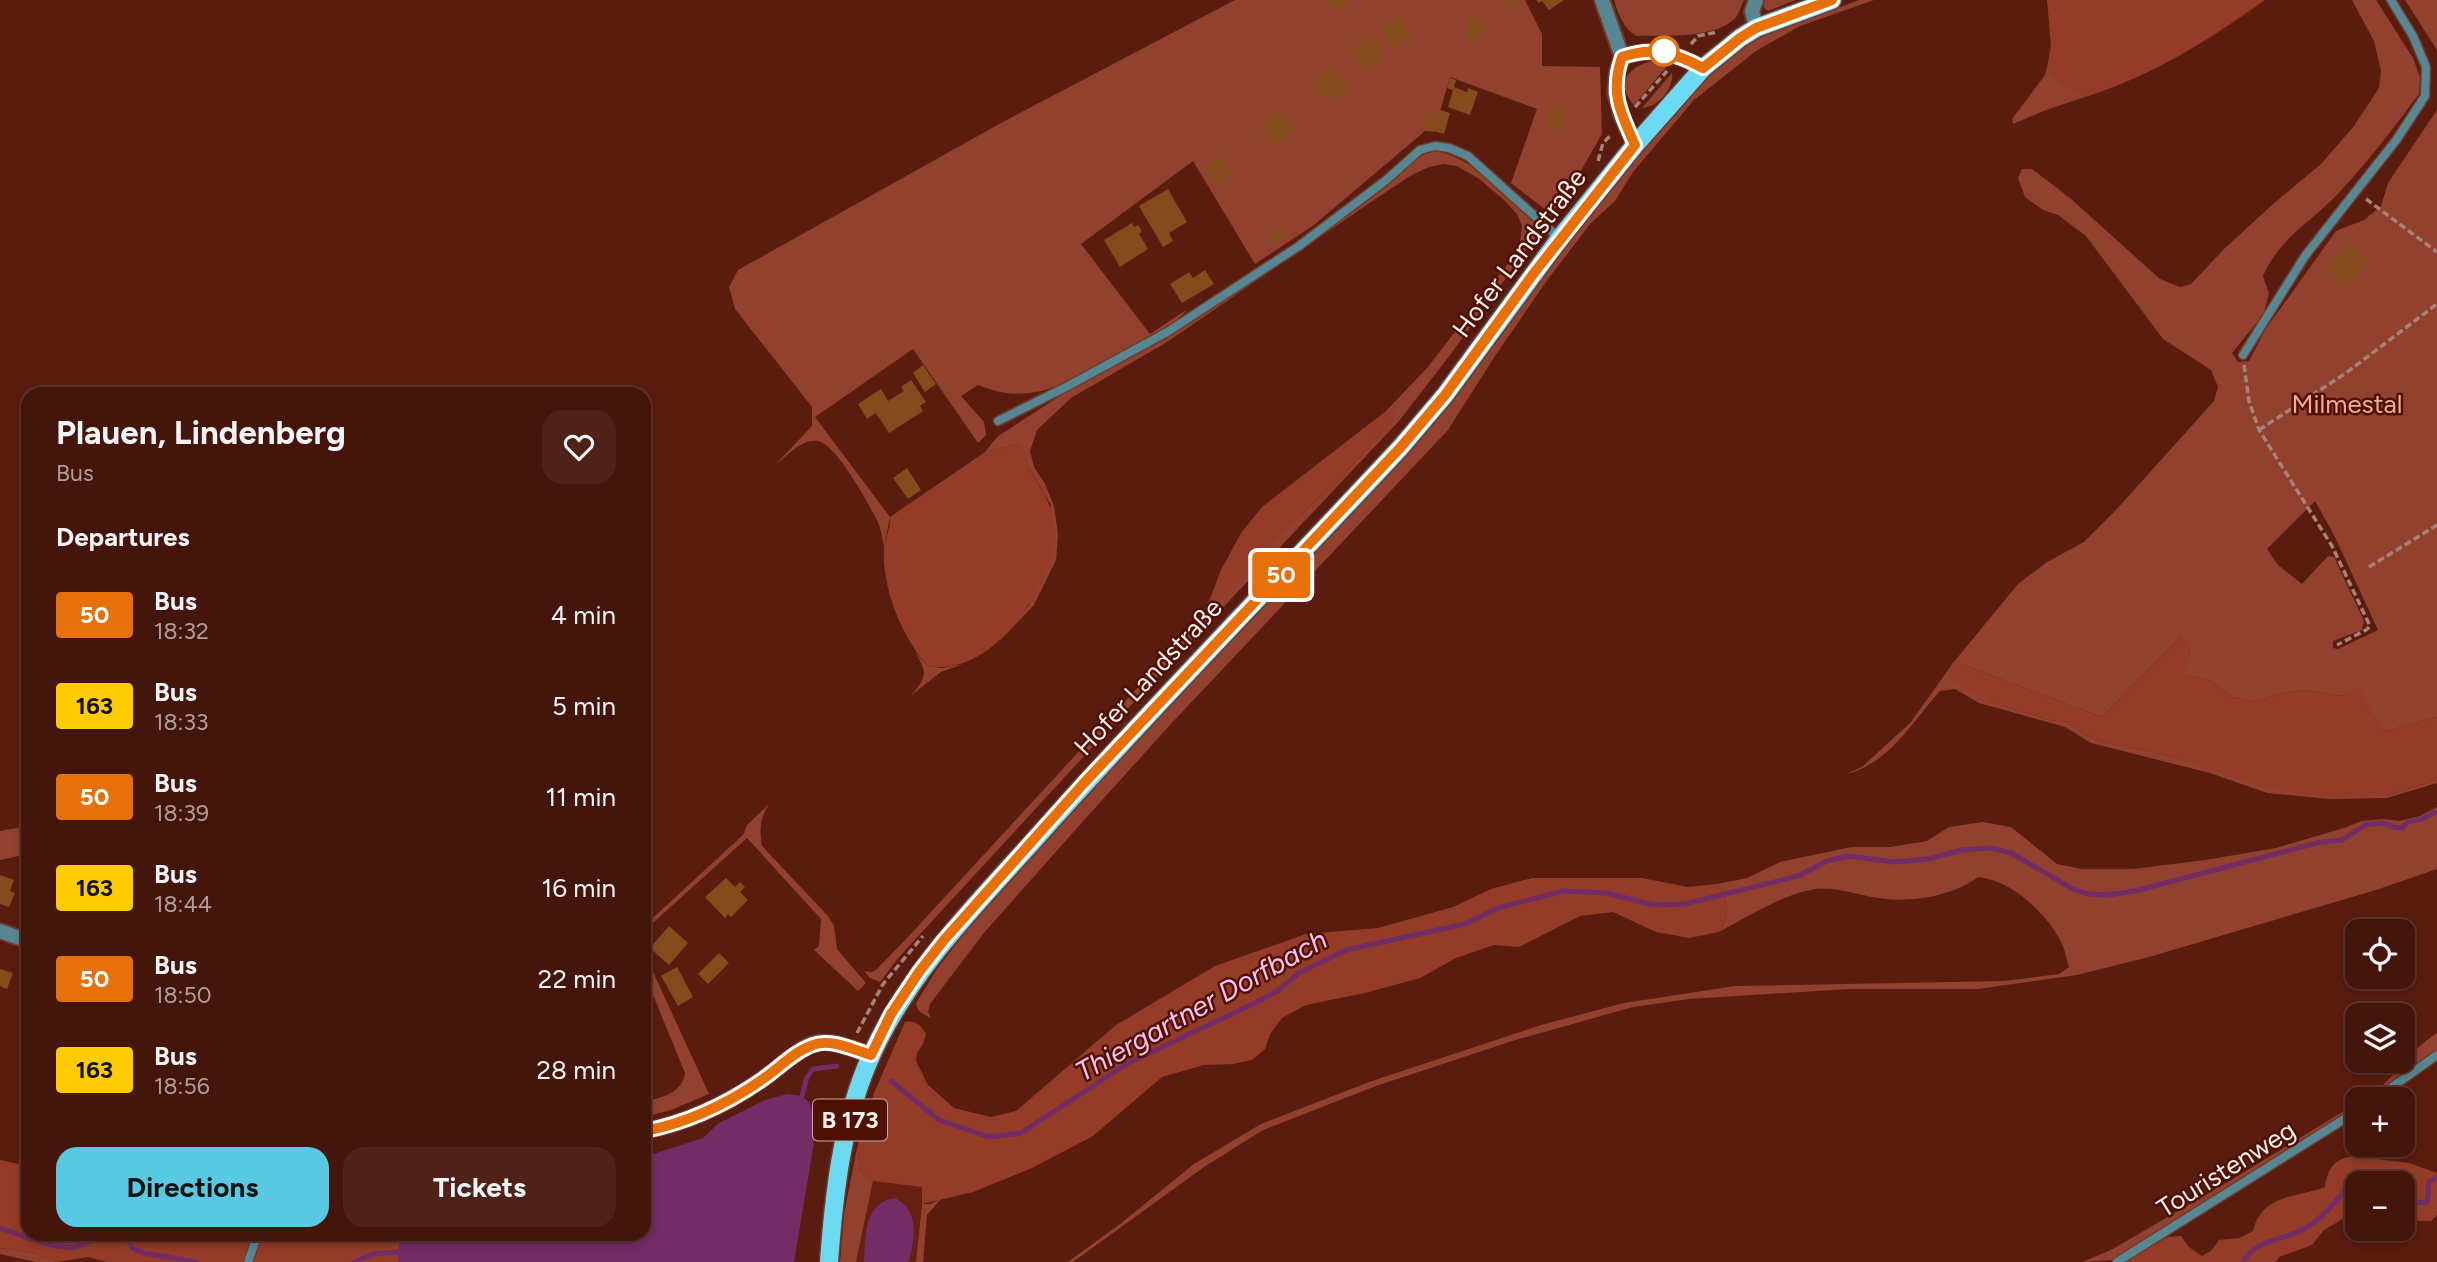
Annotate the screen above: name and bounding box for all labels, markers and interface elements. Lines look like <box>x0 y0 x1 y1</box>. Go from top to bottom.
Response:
unlabelled marker <box>1649 36 1679 66</box>
street label: Hofer Landstraße <box>1445 162 1593 344</box>
park label: Milmestal <box>2292 388 2402 420</box>
button: heart <box>542 410 616 484</box>
text: Plauen, Lindenberg <box>56 413 346 452</box>
text: Bus <box>56 459 94 487</box>
text: Departures <box>56 521 190 553</box>
line badge: 50 <box>1250 552 1312 598</box>
text: 50 <box>1266 560 1296 589</box>
text: Bus <box>154 585 197 617</box>
street label: Hofer Landstraße <box>1067 592 1229 762</box>
text: 4 min <box>551 599 616 631</box>
text: 50 <box>80 600 109 629</box>
text: 18:32 <box>154 617 209 645</box>
text: Bus <box>154 676 197 708</box>
text: 5 min <box>552 690 616 722</box>
text: 163 <box>76 691 113 720</box>
text: 18:33 <box>154 708 208 736</box>
text: Bus <box>154 767 197 799</box>
text: 11 min <box>545 781 616 813</box>
text: 50 <box>80 782 109 811</box>
text: 18:39 <box>154 799 209 827</box>
text: Bus <box>154 858 197 890</box>
text: 16 min <box>541 872 616 904</box>
text: 163 <box>76 873 113 902</box>
text: 18:44 <box>154 890 212 918</box>
map controls <box>2345 919 2415 1241</box>
button: locate <box>2345 919 2415 989</box>
water label: Thiergartner Dorfbach <box>1069 922 1333 1088</box>
text: Bus <box>154 949 197 981</box>
text: 22 min <box>538 963 616 995</box>
text: 50 <box>80 964 109 993</box>
text: 18:50 <box>154 981 211 1009</box>
button: layers <box>2345 1003 2415 1073</box>
text: Bus <box>154 1040 197 1072</box>
text: 28 min <box>536 1054 616 1086</box>
text: 163 <box>76 1055 113 1084</box>
text: 18:56 <box>154 1072 210 1100</box>
button: + <box>2345 1087 2415 1157</box>
road number: B 173 <box>813 1100 887 1140</box>
street label: Touristenweg <box>2151 1114 2301 1224</box>
button: Directions <box>56 1147 329 1227</box>
button: Tickets <box>343 1147 616 1227</box>
button: − <box>2345 1171 2415 1241</box>

